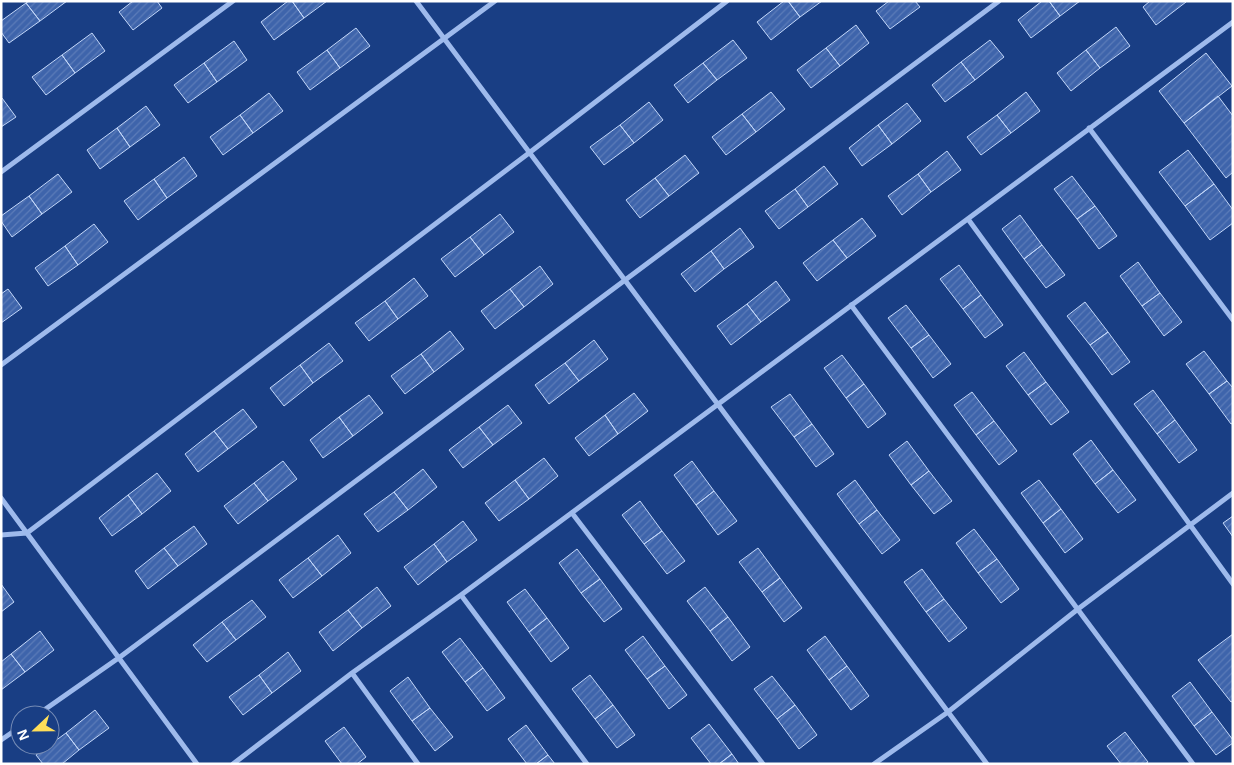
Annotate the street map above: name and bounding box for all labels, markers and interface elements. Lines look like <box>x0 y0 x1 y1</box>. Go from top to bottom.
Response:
north arrow <box>10 705 60 755</box>
text: N <box>14 727 32 743</box>

